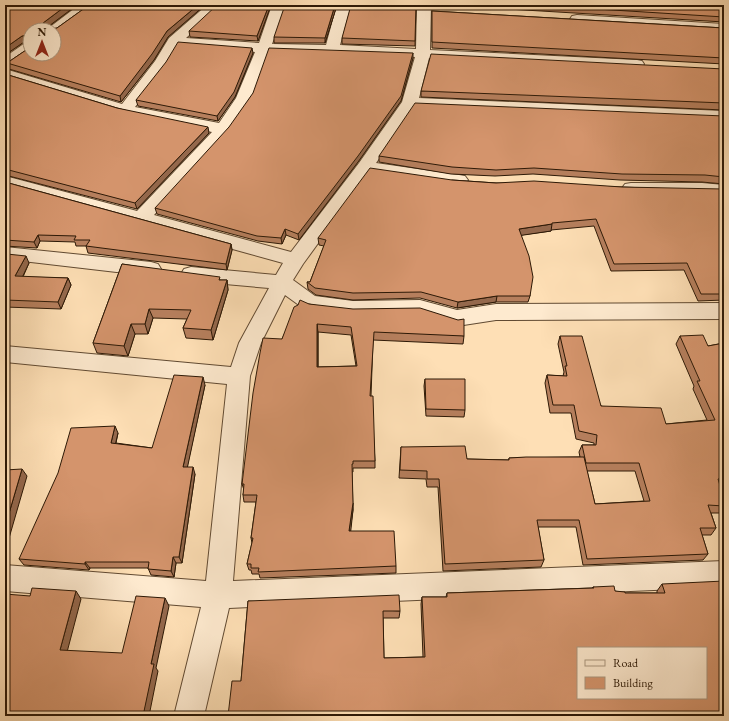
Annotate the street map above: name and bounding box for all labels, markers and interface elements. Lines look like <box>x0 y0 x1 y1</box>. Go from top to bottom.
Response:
north arrow <box>22 22 62 62</box>
text: N <box>38 25 47 39</box>
legend <box>577 647 707 699</box>
text: Road <box>613 655 639 671</box>
text: Building <box>613 675 654 691</box>

